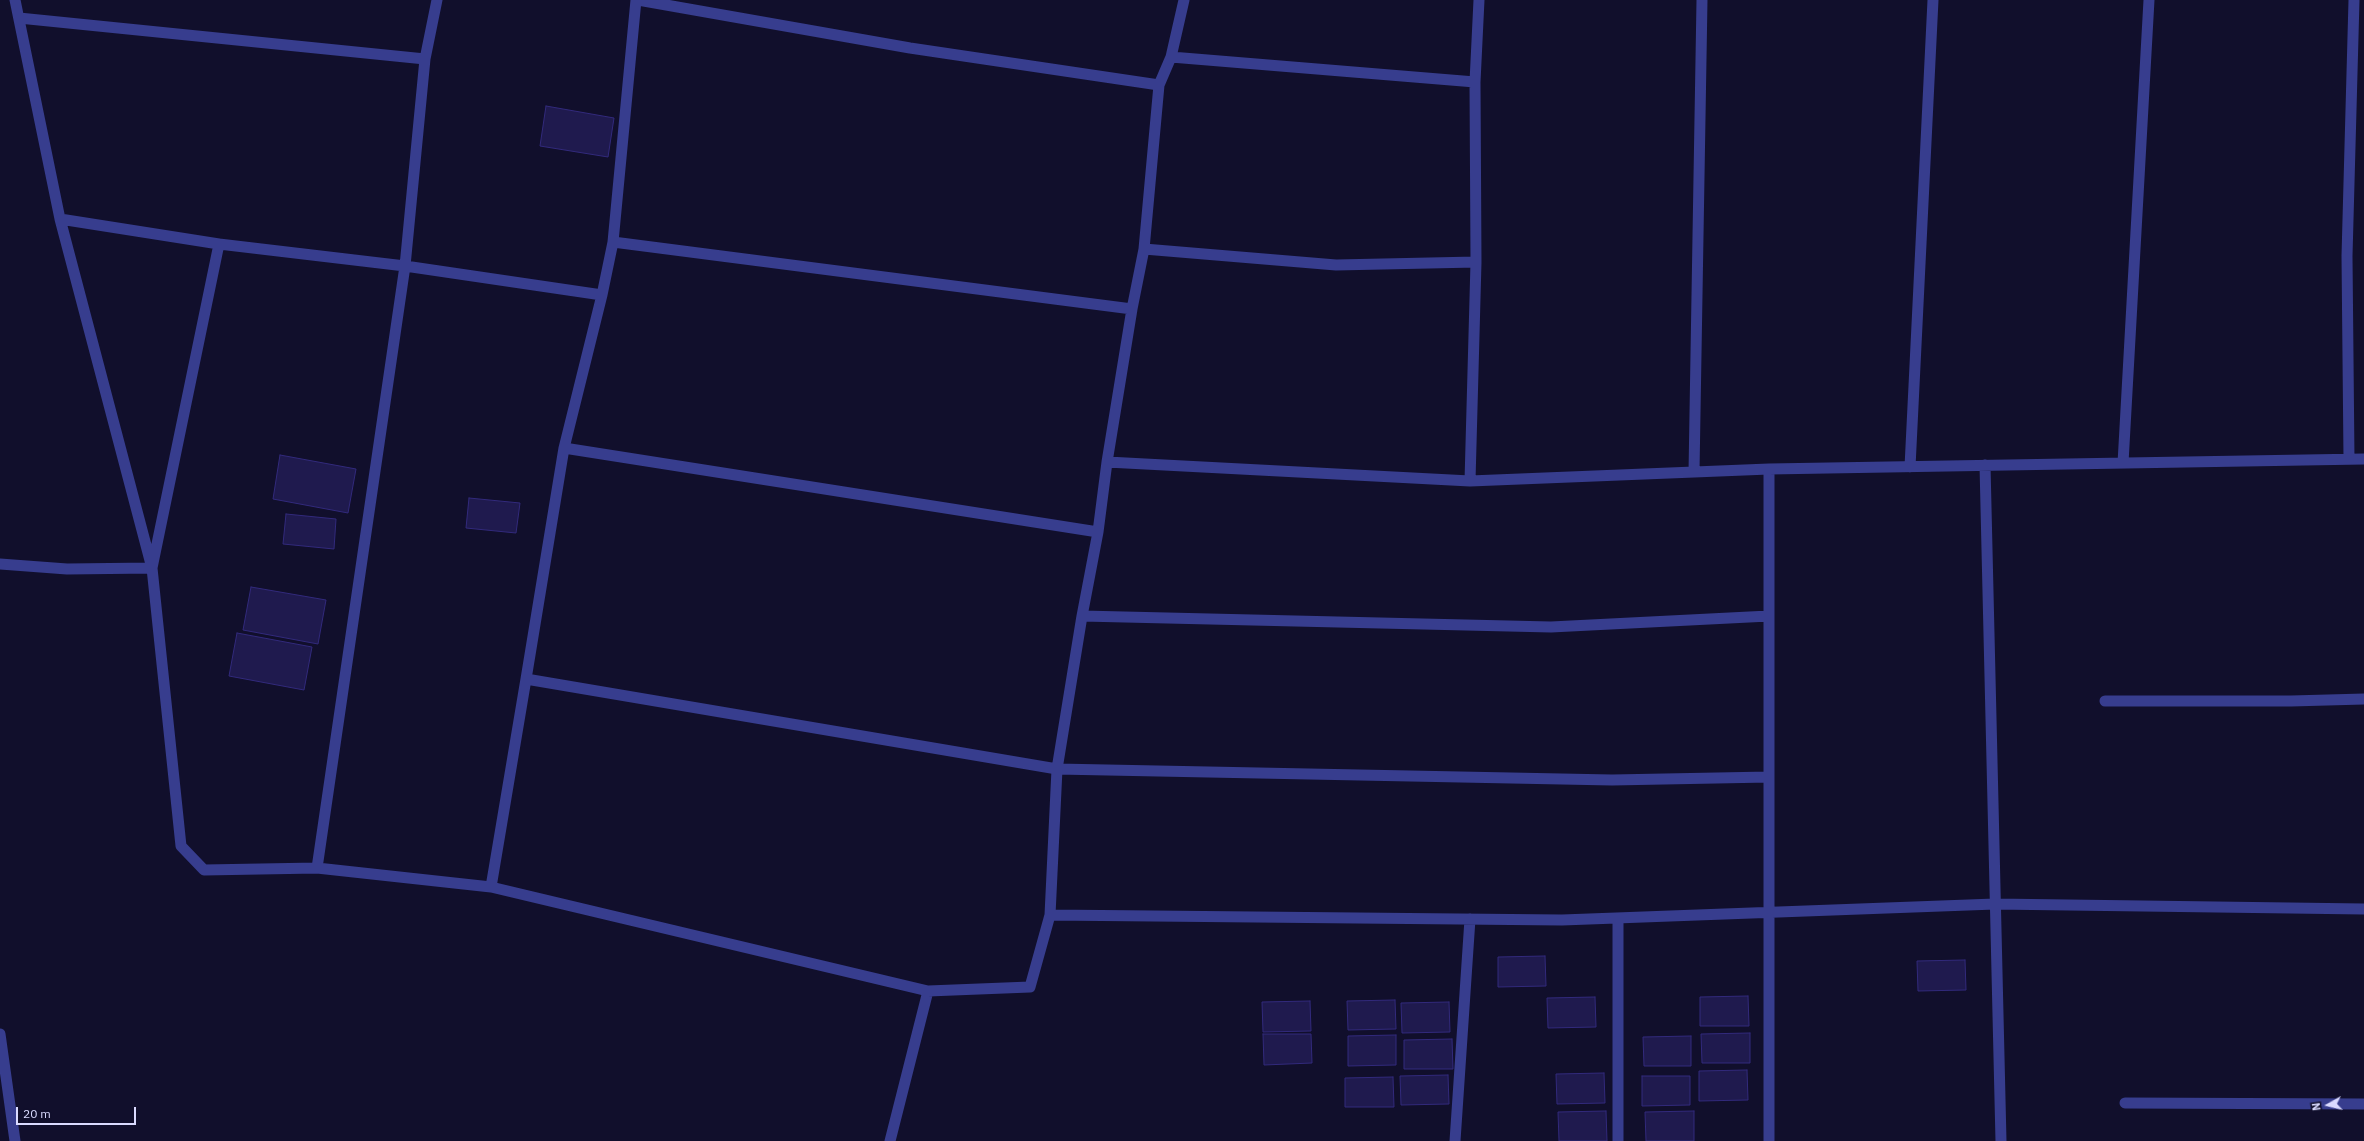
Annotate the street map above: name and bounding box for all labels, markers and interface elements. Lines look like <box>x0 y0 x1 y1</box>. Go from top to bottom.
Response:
north arrow <box>2308 1085 2348 1125</box>
scale bar <box>18 1099 138 1125</box>
text: N <box>2309 1102 2324 1112</box>
text: 20 m <box>23 1106 51 1121</box>

